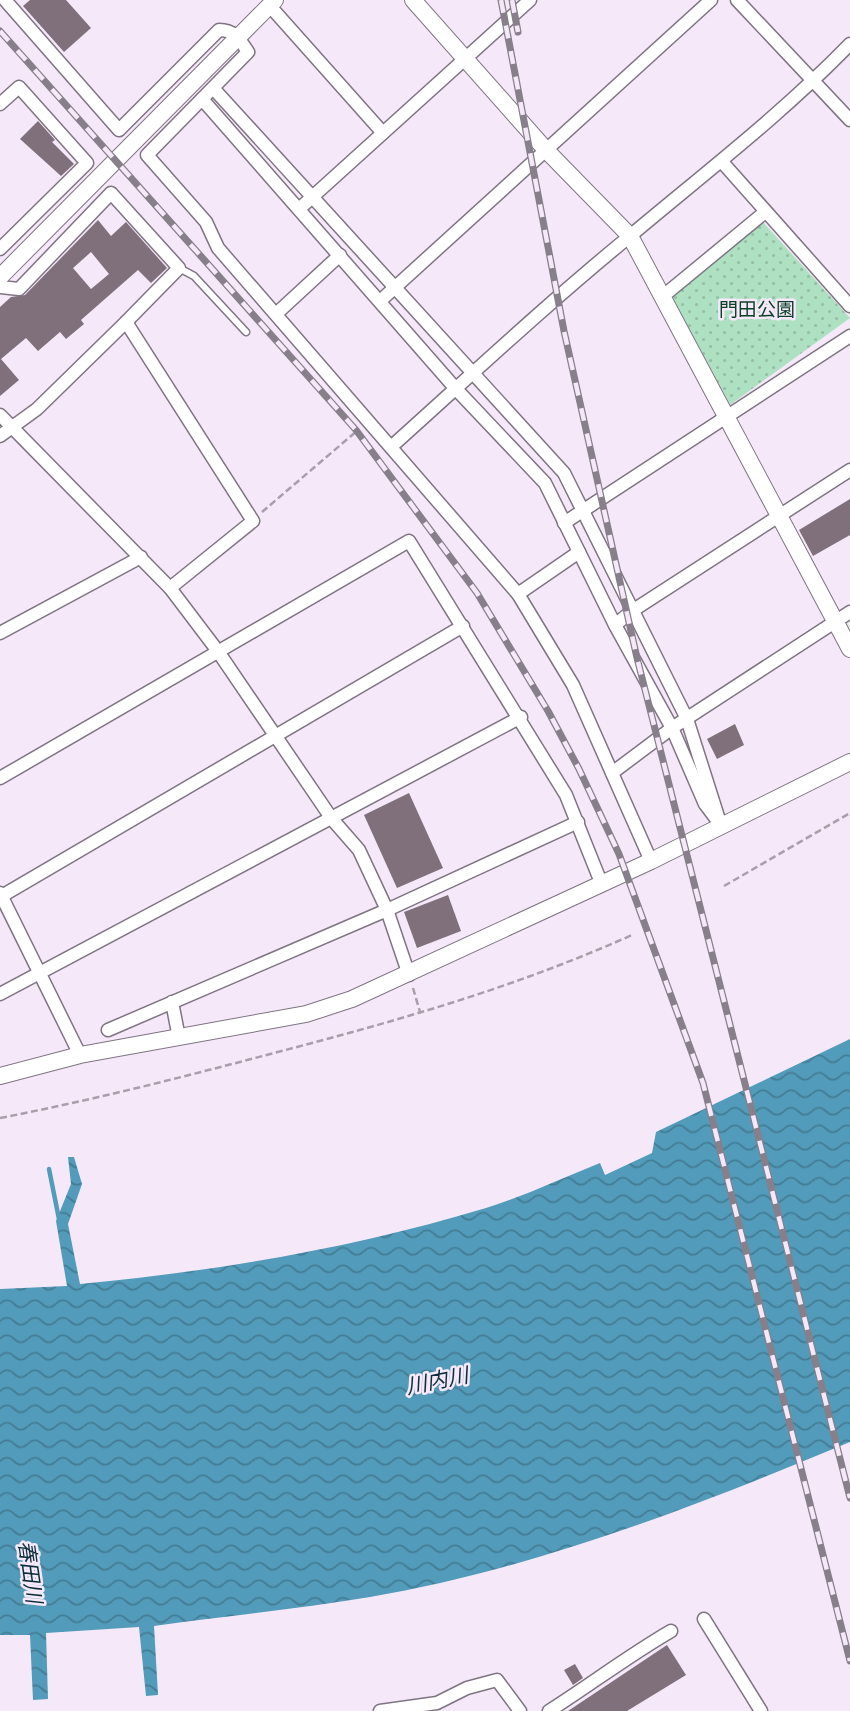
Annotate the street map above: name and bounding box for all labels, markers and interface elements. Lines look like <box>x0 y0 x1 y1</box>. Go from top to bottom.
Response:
park label: 門田公園 <box>719 297 795 321</box>
water label: 川内川 <box>403 1361 472 1400</box>
water label: 春田川 <box>13 1539 49 1607</box>

